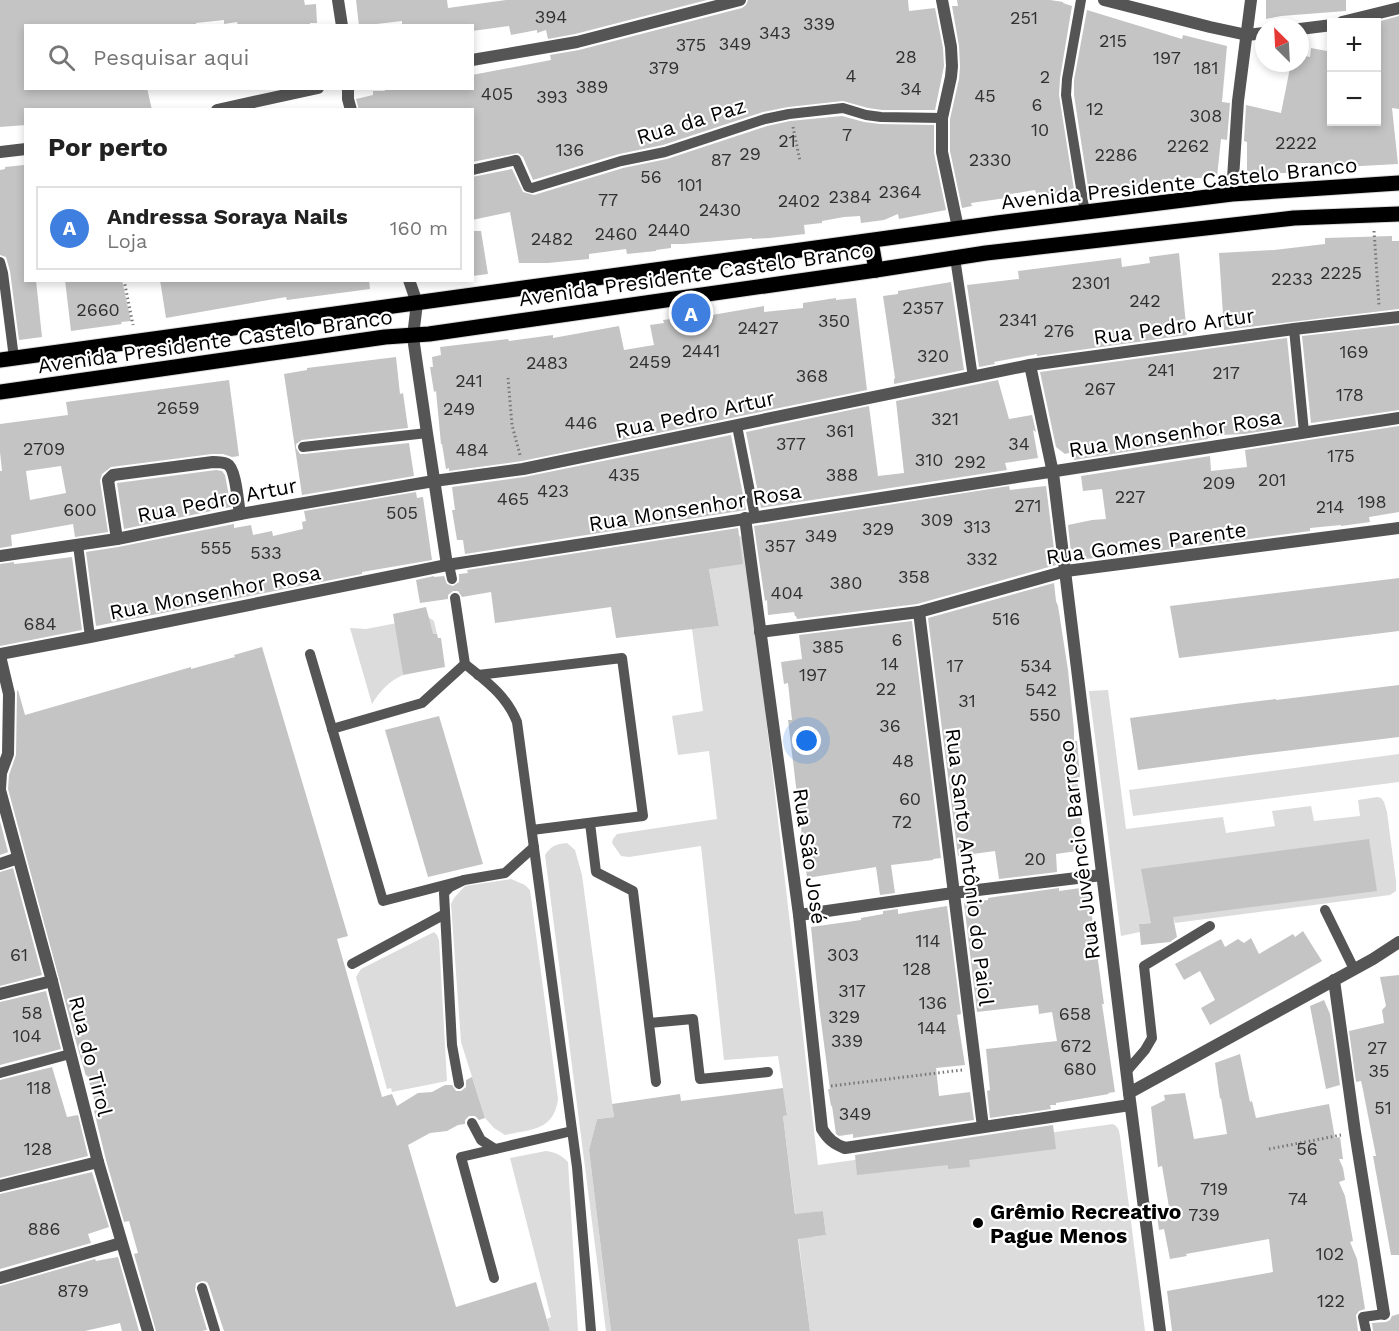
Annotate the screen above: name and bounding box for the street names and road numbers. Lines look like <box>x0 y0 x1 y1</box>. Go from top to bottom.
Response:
street label: Rua da Paz <box>633 93 749 149</box>
street label: Avenida Presidente Castelo Branco <box>1000 152 1358 214</box>
street label: Avenida Presidente Castelo Branco <box>517 237 875 311</box>
street label: Rua Pedro Artur <box>1092 302 1257 350</box>
street label: Avenida Presidente Castelo Branco <box>36 304 394 378</box>
street label: Rua Pedro Artur <box>613 385 777 443</box>
street label: Rua Monsenhor Rosa <box>1067 404 1283 462</box>
street label: Rua Pedro Artur <box>135 472 300 528</box>
street label: Rua Monsenhor Rosa <box>587 478 803 536</box>
street label: Rua Gomes Parente <box>1044 517 1248 569</box>
street label: Rua Monsenhor Rosa <box>107 559 323 625</box>
street label: Rua Santo Antônio do Paiol <box>941 727 1000 1008</box>
street label: Rua Juvêncio Barroso <box>1053 739 1105 961</box>
street label: Rua São José <box>788 786 832 926</box>
street label: Rua do Tirol <box>64 993 118 1119</box>

